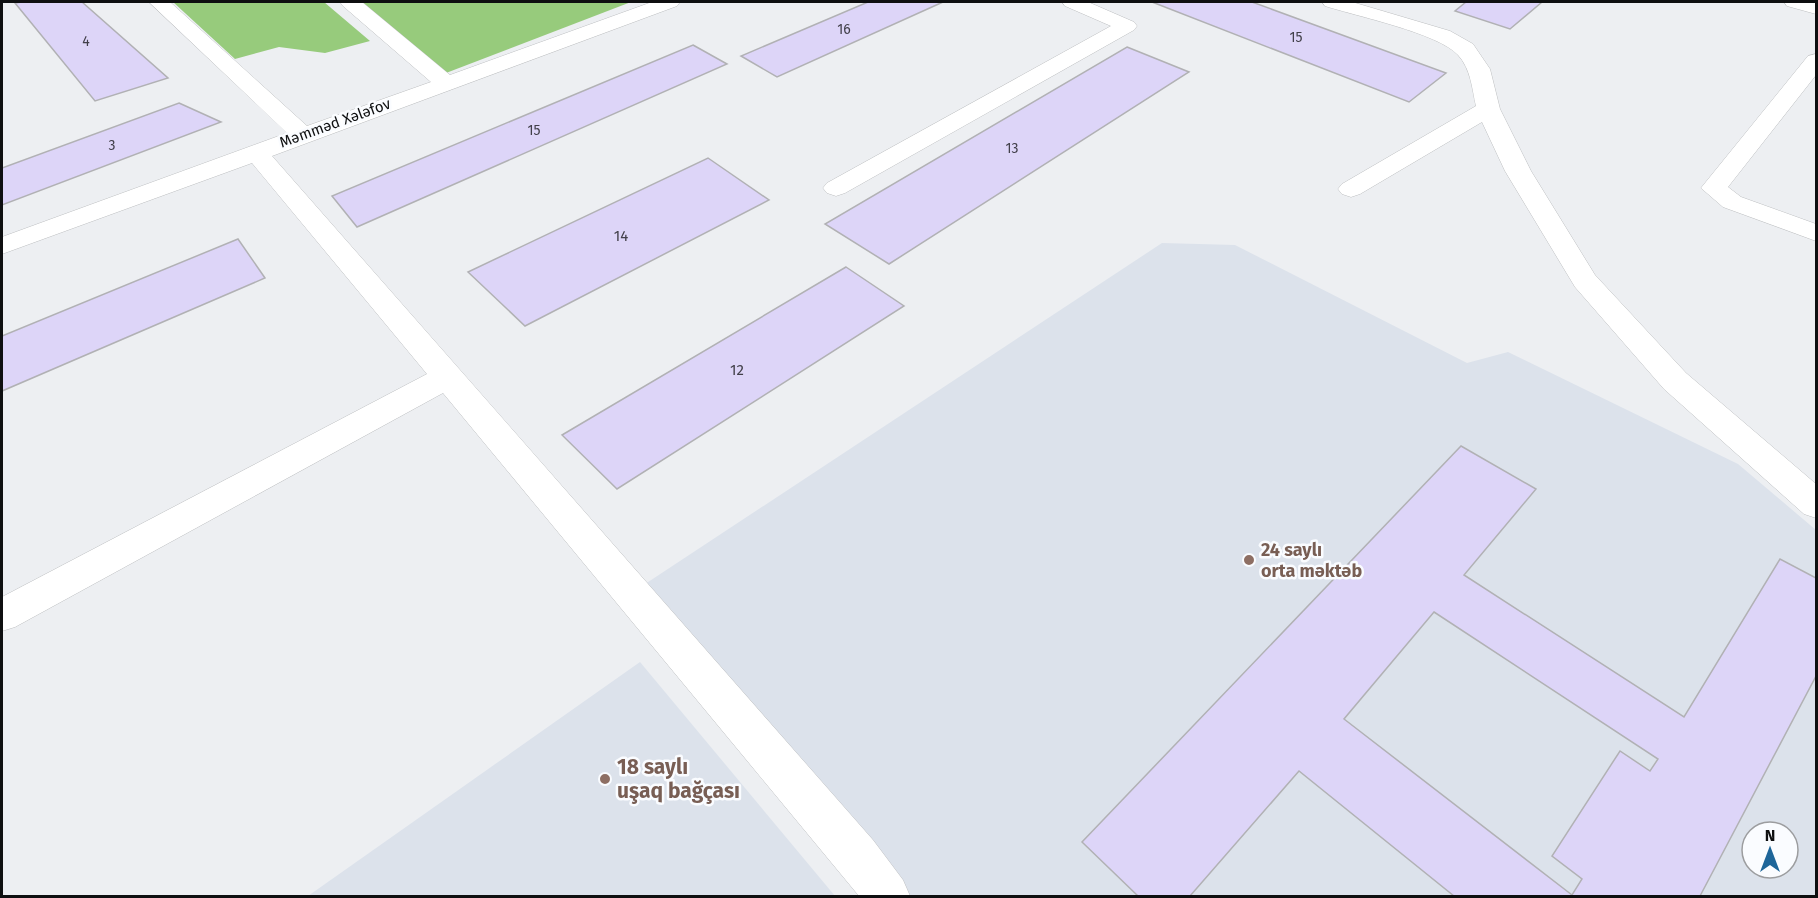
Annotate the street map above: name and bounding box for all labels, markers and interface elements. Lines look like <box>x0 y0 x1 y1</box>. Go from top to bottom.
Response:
house number: 16 <box>837 21 851 38</box>
house number: 15 <box>1289 29 1303 46</box>
house number: 4 <box>82 33 90 50</box>
street label: Məmməd Xələfov <box>277 94 394 151</box>
house number: 15 <box>527 122 541 139</box>
house number: 3 <box>109 137 116 154</box>
house number: 13 <box>1005 140 1019 157</box>
house number: 14 <box>614 227 628 245</box>
house number: 12 <box>730 361 744 379</box>
place label: 24 saylı orta məktəb <box>1261 539 1362 582</box>
marker: 24 saylı orta məktəb <box>1242 553 1256 567</box>
place label: 18 saylı uşaq bağçası <box>617 754 740 804</box>
marker: 18 saylı uşaq bağçası <box>598 772 612 786</box>
north arrow <box>1740 820 1800 880</box>
text: N <box>1765 826 1775 845</box>

